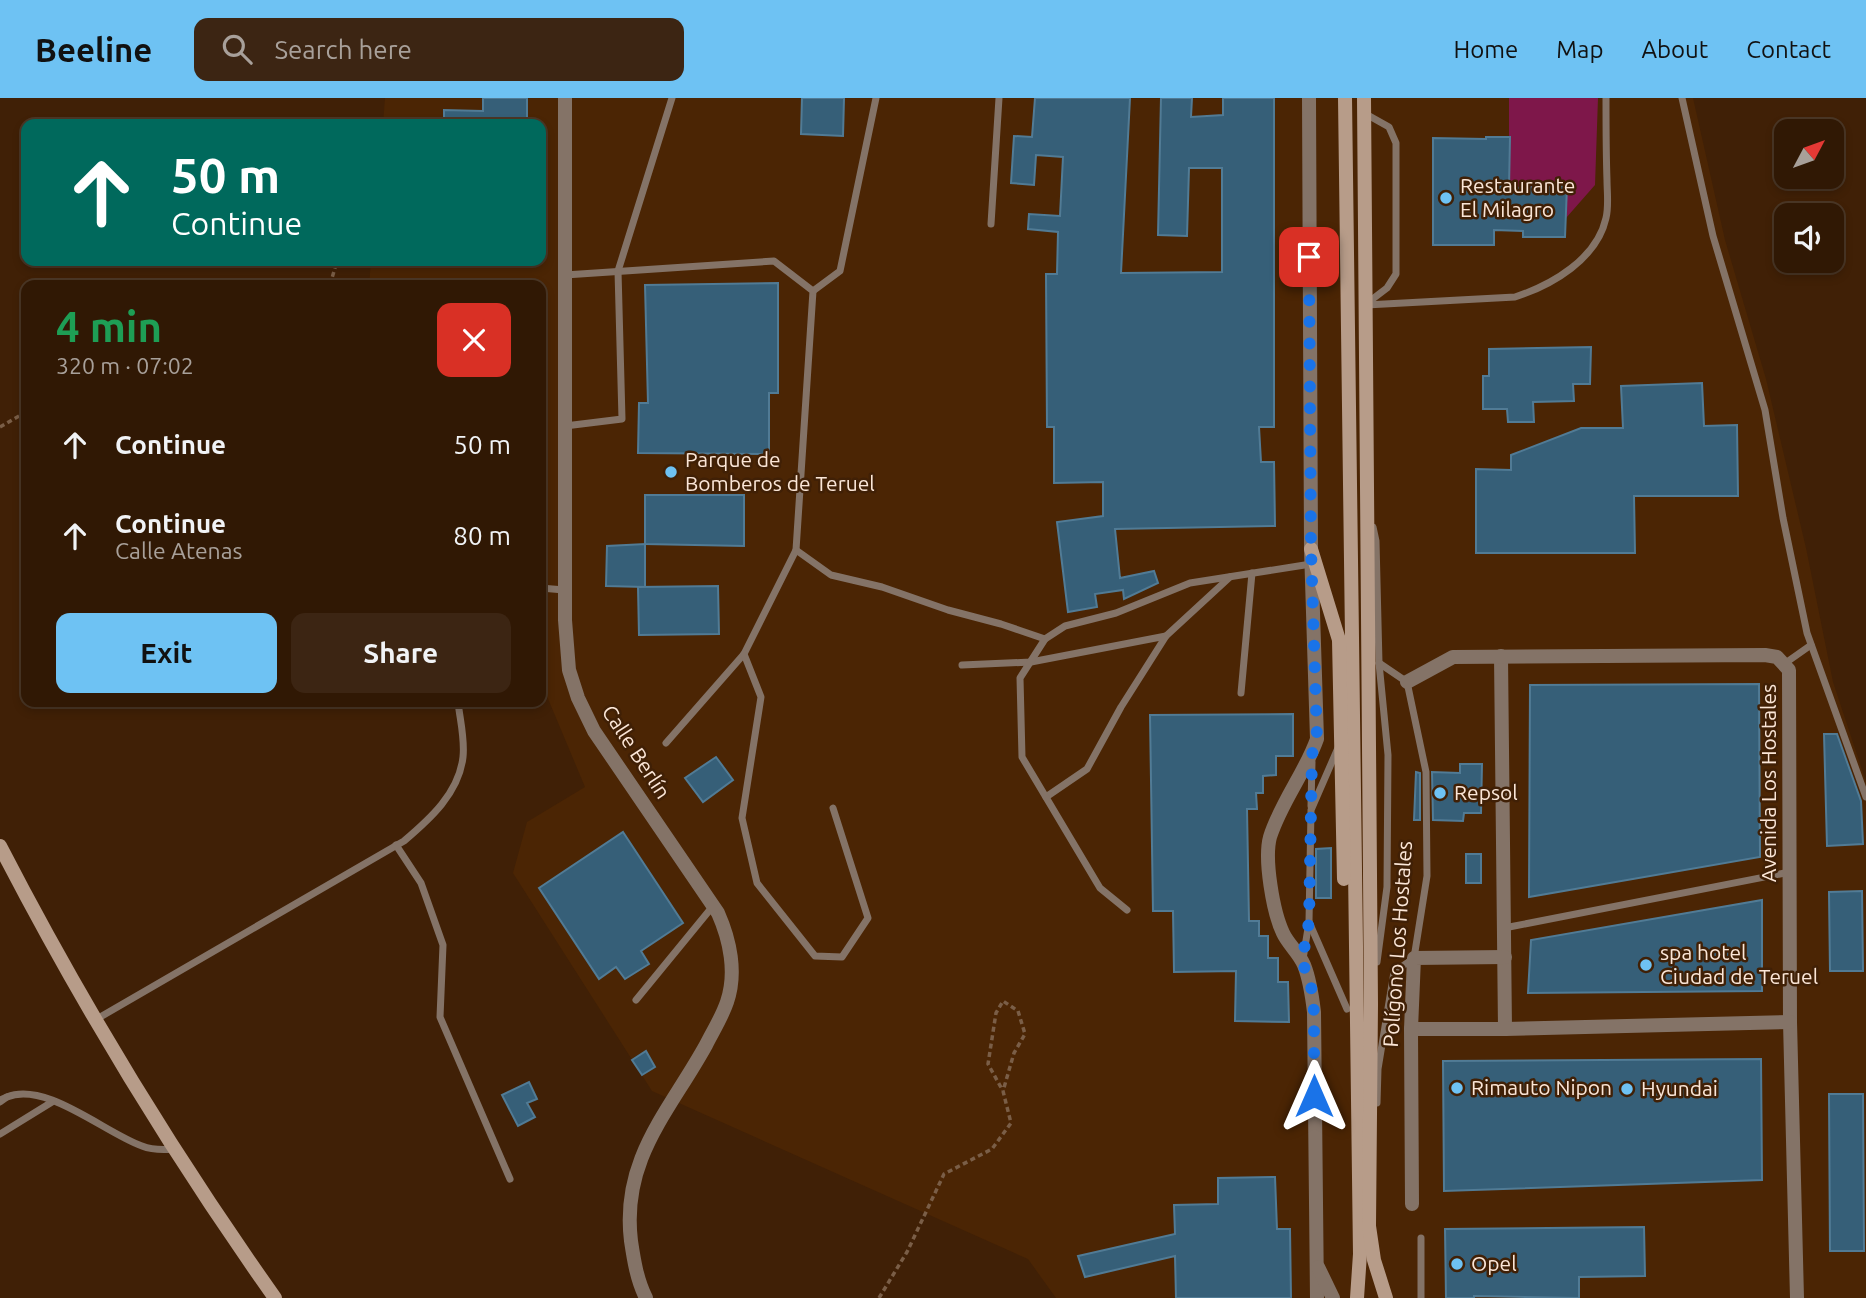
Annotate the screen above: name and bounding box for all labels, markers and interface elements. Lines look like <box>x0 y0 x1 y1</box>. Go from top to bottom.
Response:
search box <box>194 18 684 81</box>
icon: search <box>218 30 256 68</box>
text: Beeline <box>35 31 152 68</box>
text: Search here <box>274 35 412 64</box>
text: Home <box>1453 36 1518 63</box>
text: Map <box>1556 36 1603 63</box>
text: About <box>1641 36 1708 63</box>
text: Contact <box>1746 36 1831 63</box>
north arrow <box>1774 119 1844 189</box>
map controls <box>1774 119 1844 273</box>
icon: ahead <box>56 147 147 238</box>
text: 50 m <box>171 147 280 202</box>
place label: Restaurante El Milagro <box>1460 173 1575 221</box>
marker: Restaurante El Milagro <box>1438 190 1454 206</box>
button: sound <box>1774 203 1844 273</box>
text: Continue <box>171 205 302 241</box>
pin <box>1279 227 1339 287</box>
icon: arrive <box>1290 238 1328 276</box>
text: 4 min <box>56 303 162 350</box>
button: close <box>437 303 511 377</box>
text: 320 m · 07:02 <box>56 353 194 378</box>
icon: ahead <box>56 426 94 464</box>
text: Continue <box>115 430 226 459</box>
text: 50 m <box>453 430 511 459</box>
place label: Parque de Bomberos de Teruel <box>685 447 875 495</box>
marker: Parque de Bomberos de Teruel <box>663 464 679 480</box>
text: Continue <box>115 509 226 538</box>
icon: ahead <box>56 517 94 555</box>
text: 80 m <box>453 521 511 550</box>
text: Calle Atenas <box>115 538 243 563</box>
button: Exit <box>56 613 277 693</box>
button: Share <box>291 613 511 693</box>
street label: Avenida Los Hostales <box>1756 684 1780 882</box>
street label: Calle Berlín <box>598 700 676 803</box>
place label: Repsol <box>1454 780 1518 804</box>
marker: Repsol <box>1432 785 1448 801</box>
street label: Polígono Los Hostales <box>1378 840 1416 1048</box>
place label: spa hotel Ciudad de Teruel <box>1660 940 1818 988</box>
marker: spa hotel Ciudad de Teruel <box>1638 957 1654 973</box>
position arrow <box>1277 1059 1351 1133</box>
place label: Rimauto Nipon <box>1471 1075 1612 1099</box>
place label: Hyundai <box>1641 1076 1718 1100</box>
marker: Rimauto Nipon <box>1449 1080 1465 1096</box>
marker: Hyundai <box>1619 1081 1635 1097</box>
place label: Opel <box>1471 1251 1517 1275</box>
marker: Opel <box>1449 1256 1465 1272</box>

